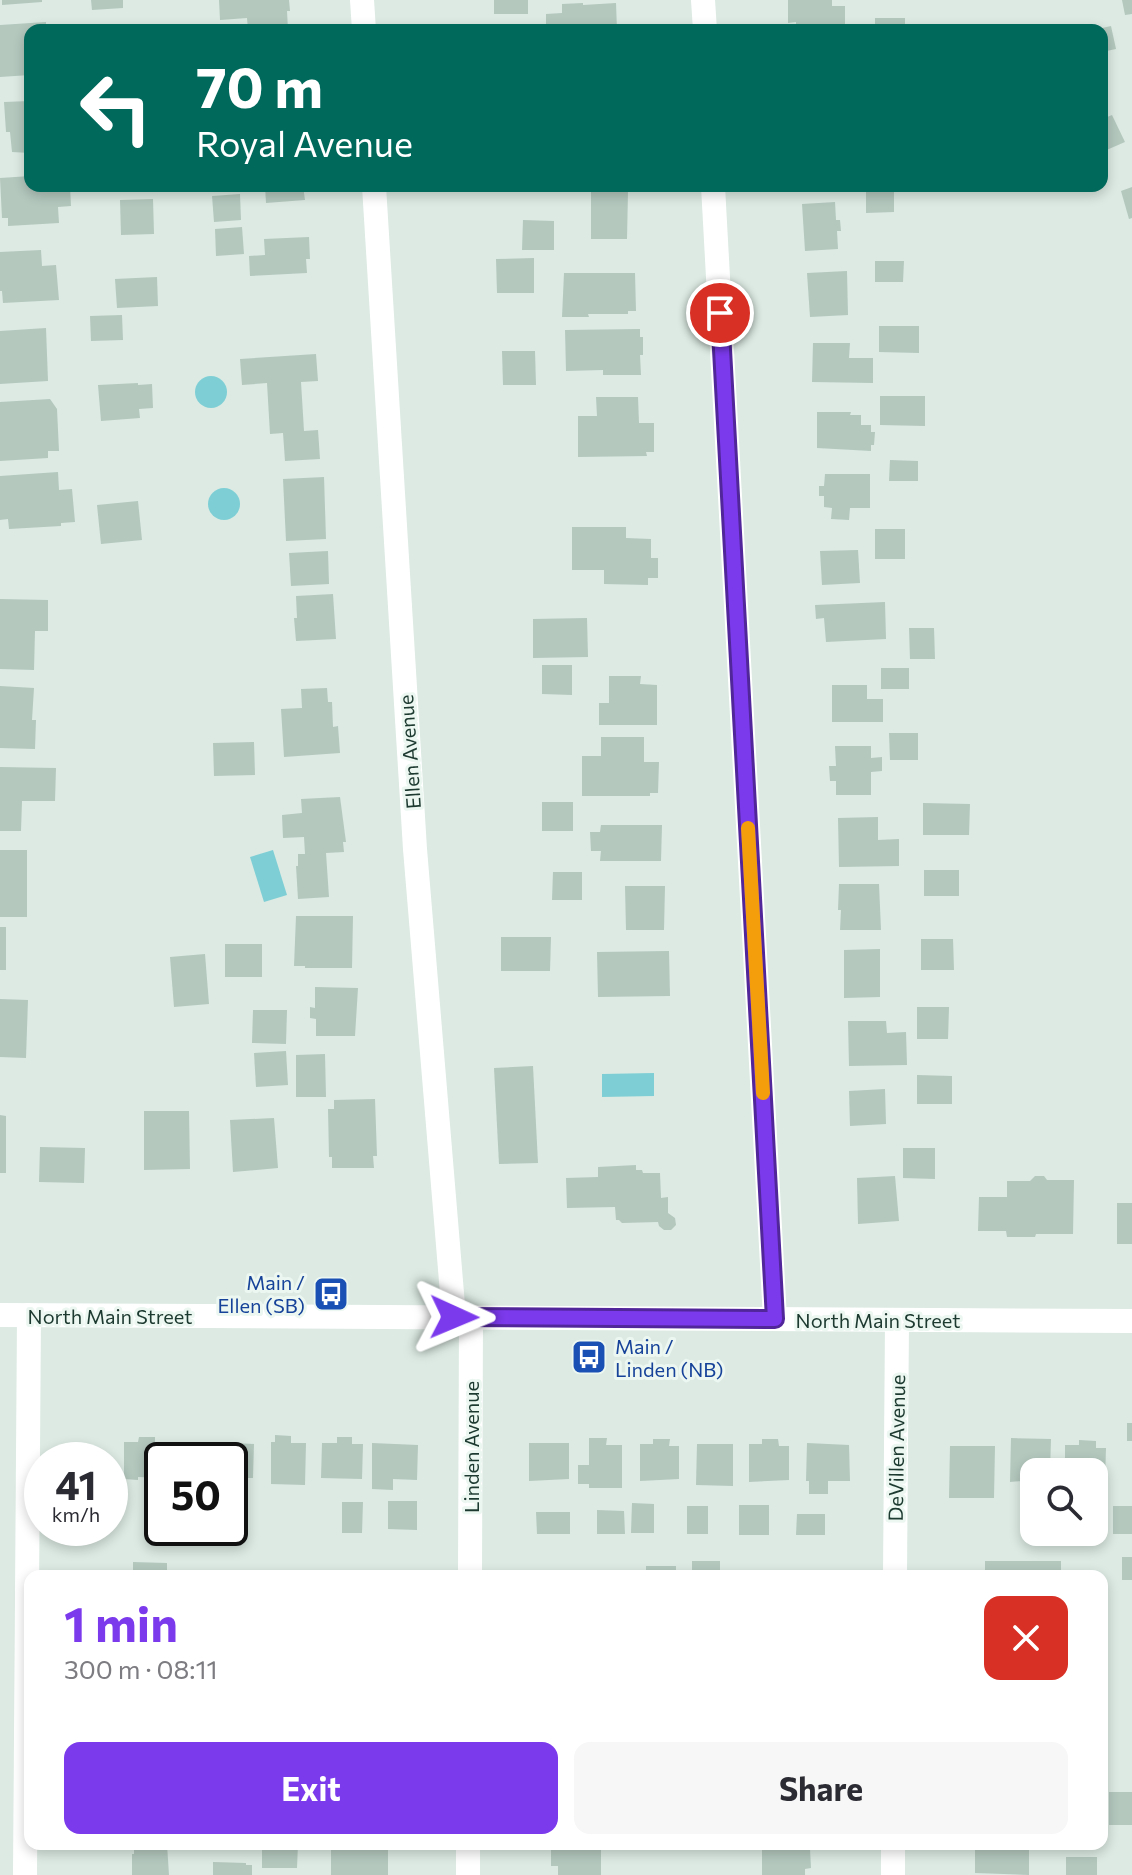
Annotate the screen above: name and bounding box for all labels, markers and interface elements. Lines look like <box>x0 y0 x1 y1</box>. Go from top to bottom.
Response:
text: 70 m <box>196 51 323 120</box>
icon: left <box>64 56 168 160</box>
text: Royal Avenue <box>196 120 413 164</box>
pin <box>686 279 754 347</box>
icon: arrive <box>698 291 742 335</box>
street label: Ellen Avenue <box>393 694 425 810</box>
place label: Main / Ellen (SB) <box>217 1270 305 1317</box>
bus stop icon: Main / Ellen (SB) <box>312 1275 350 1313</box>
position arrow <box>412 1275 496 1359</box>
street label: North Main Street <box>28 1304 192 1328</box>
street label: North Main Street <box>796 1308 960 1332</box>
place label: Main / Linden (NB) <box>615 1334 723 1381</box>
bus stop icon: Main / Linden (NB) <box>570 1338 608 1376</box>
street label: DeVillen Avenue <box>883 1374 909 1522</box>
street label: Linden Avenue <box>459 1381 483 1513</box>
speed limit sign: 50 <box>144 1442 248 1546</box>
map controls <box>1020 1458 1108 1546</box>
button: search <box>1020 1458 1108 1546</box>
text: 41 <box>55 1459 97 1508</box>
text: km/h <box>52 1502 100 1526</box>
text: 1 min <box>64 1593 178 1652</box>
button: close <box>984 1596 1068 1680</box>
text: 300 m · 08:11 <box>64 1653 218 1684</box>
button: Exit <box>64 1742 558 1834</box>
button: Share <box>574 1742 1068 1834</box>

